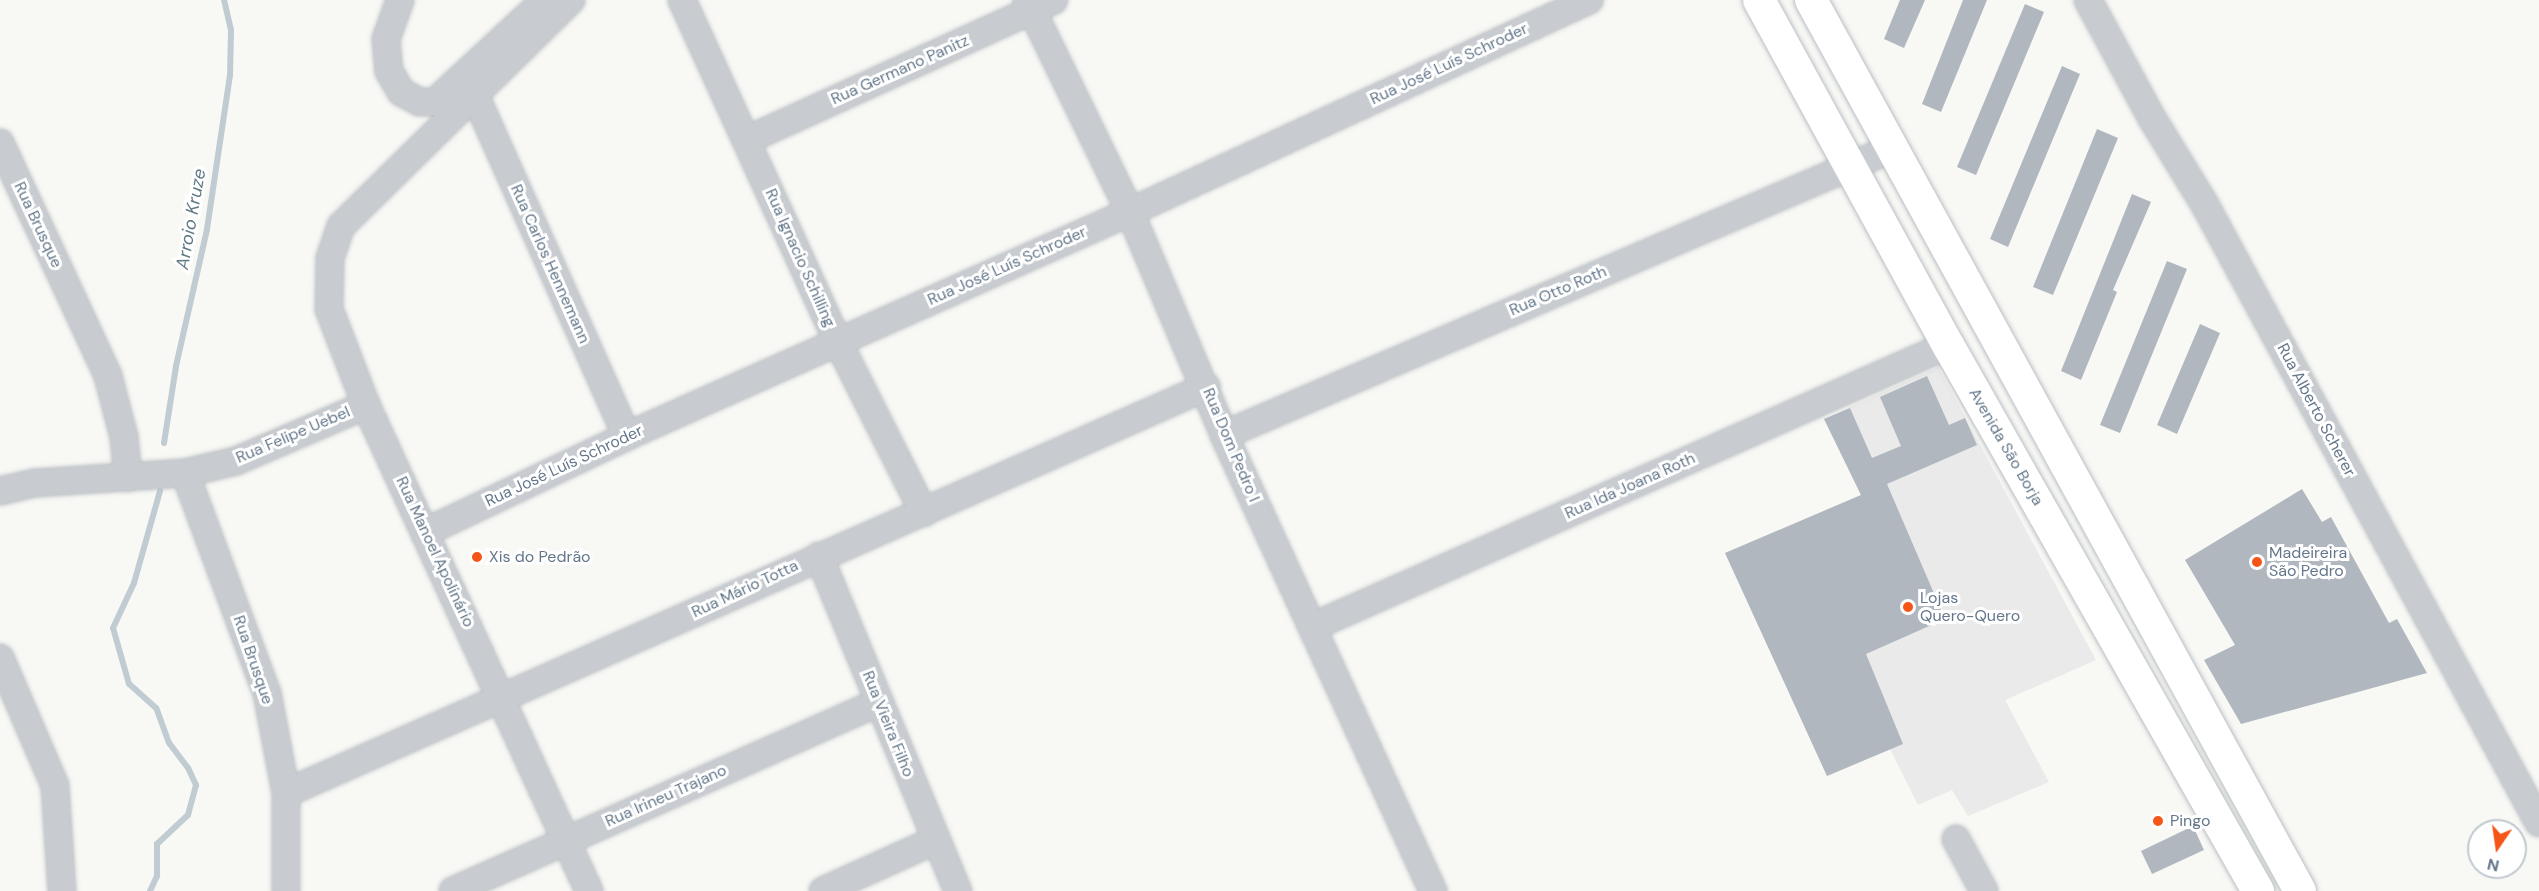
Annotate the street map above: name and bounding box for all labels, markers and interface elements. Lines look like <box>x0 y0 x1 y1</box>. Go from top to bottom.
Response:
street label: Rua José Luís Schroder <box>1367 19 1531 109</box>
street label: Rua Germano Panitz <box>828 31 972 109</box>
water label: Arroio Kruze <box>172 167 210 271</box>
street label: Rua Brusque <box>10 179 66 271</box>
street label: Rua Carlos Hennemann <box>506 182 594 346</box>
street label: Rua Ignacio Schilling <box>761 186 839 330</box>
street label: Rua José Luís Schroder <box>925 222 1089 310</box>
street label: Rua Otto Roth <box>1507 262 1609 320</box>
street label: Rua Alberto Scherer <box>2273 340 2359 480</box>
street label: Rua Dom Pedro I <box>1198 385 1264 505</box>
street label: Avenida São Borja <box>1965 385 2047 509</box>
street label: Rua Felipe Uebel <box>233 402 353 468</box>
street label: Rua José Luís Schroder <box>482 421 646 511</box>
street label: Rua Ida Joana Roth <box>1562 449 1698 523</box>
street label: Rua Manoel Apolinário <box>392 474 478 630</box>
place label: Madeireira São Pedro <box>2269 543 2347 581</box>
place label: Xis do Pedrão <box>489 547 591 567</box>
marker: Xis do Pedrão <box>470 550 484 564</box>
marker: Madeireira São Pedro <box>2250 555 2264 569</box>
street label: Rua Mário Totta <box>689 556 801 622</box>
place label: Lojas Quero-Quero <box>1920 588 2020 626</box>
marker: Lojas Quero-Quero <box>1901 600 1915 614</box>
street label: Rua Brusque <box>229 613 277 707</box>
street label: Rua Vieira Filho <box>858 668 918 780</box>
street label: Rua Irineu Trajano <box>602 761 730 831</box>
place label: Pingo <box>2170 811 2210 831</box>
marker: Pingo <box>2151 814 2165 828</box>
north arrow <box>2467 819 2527 879</box>
text: N <box>2485 854 2501 877</box>

